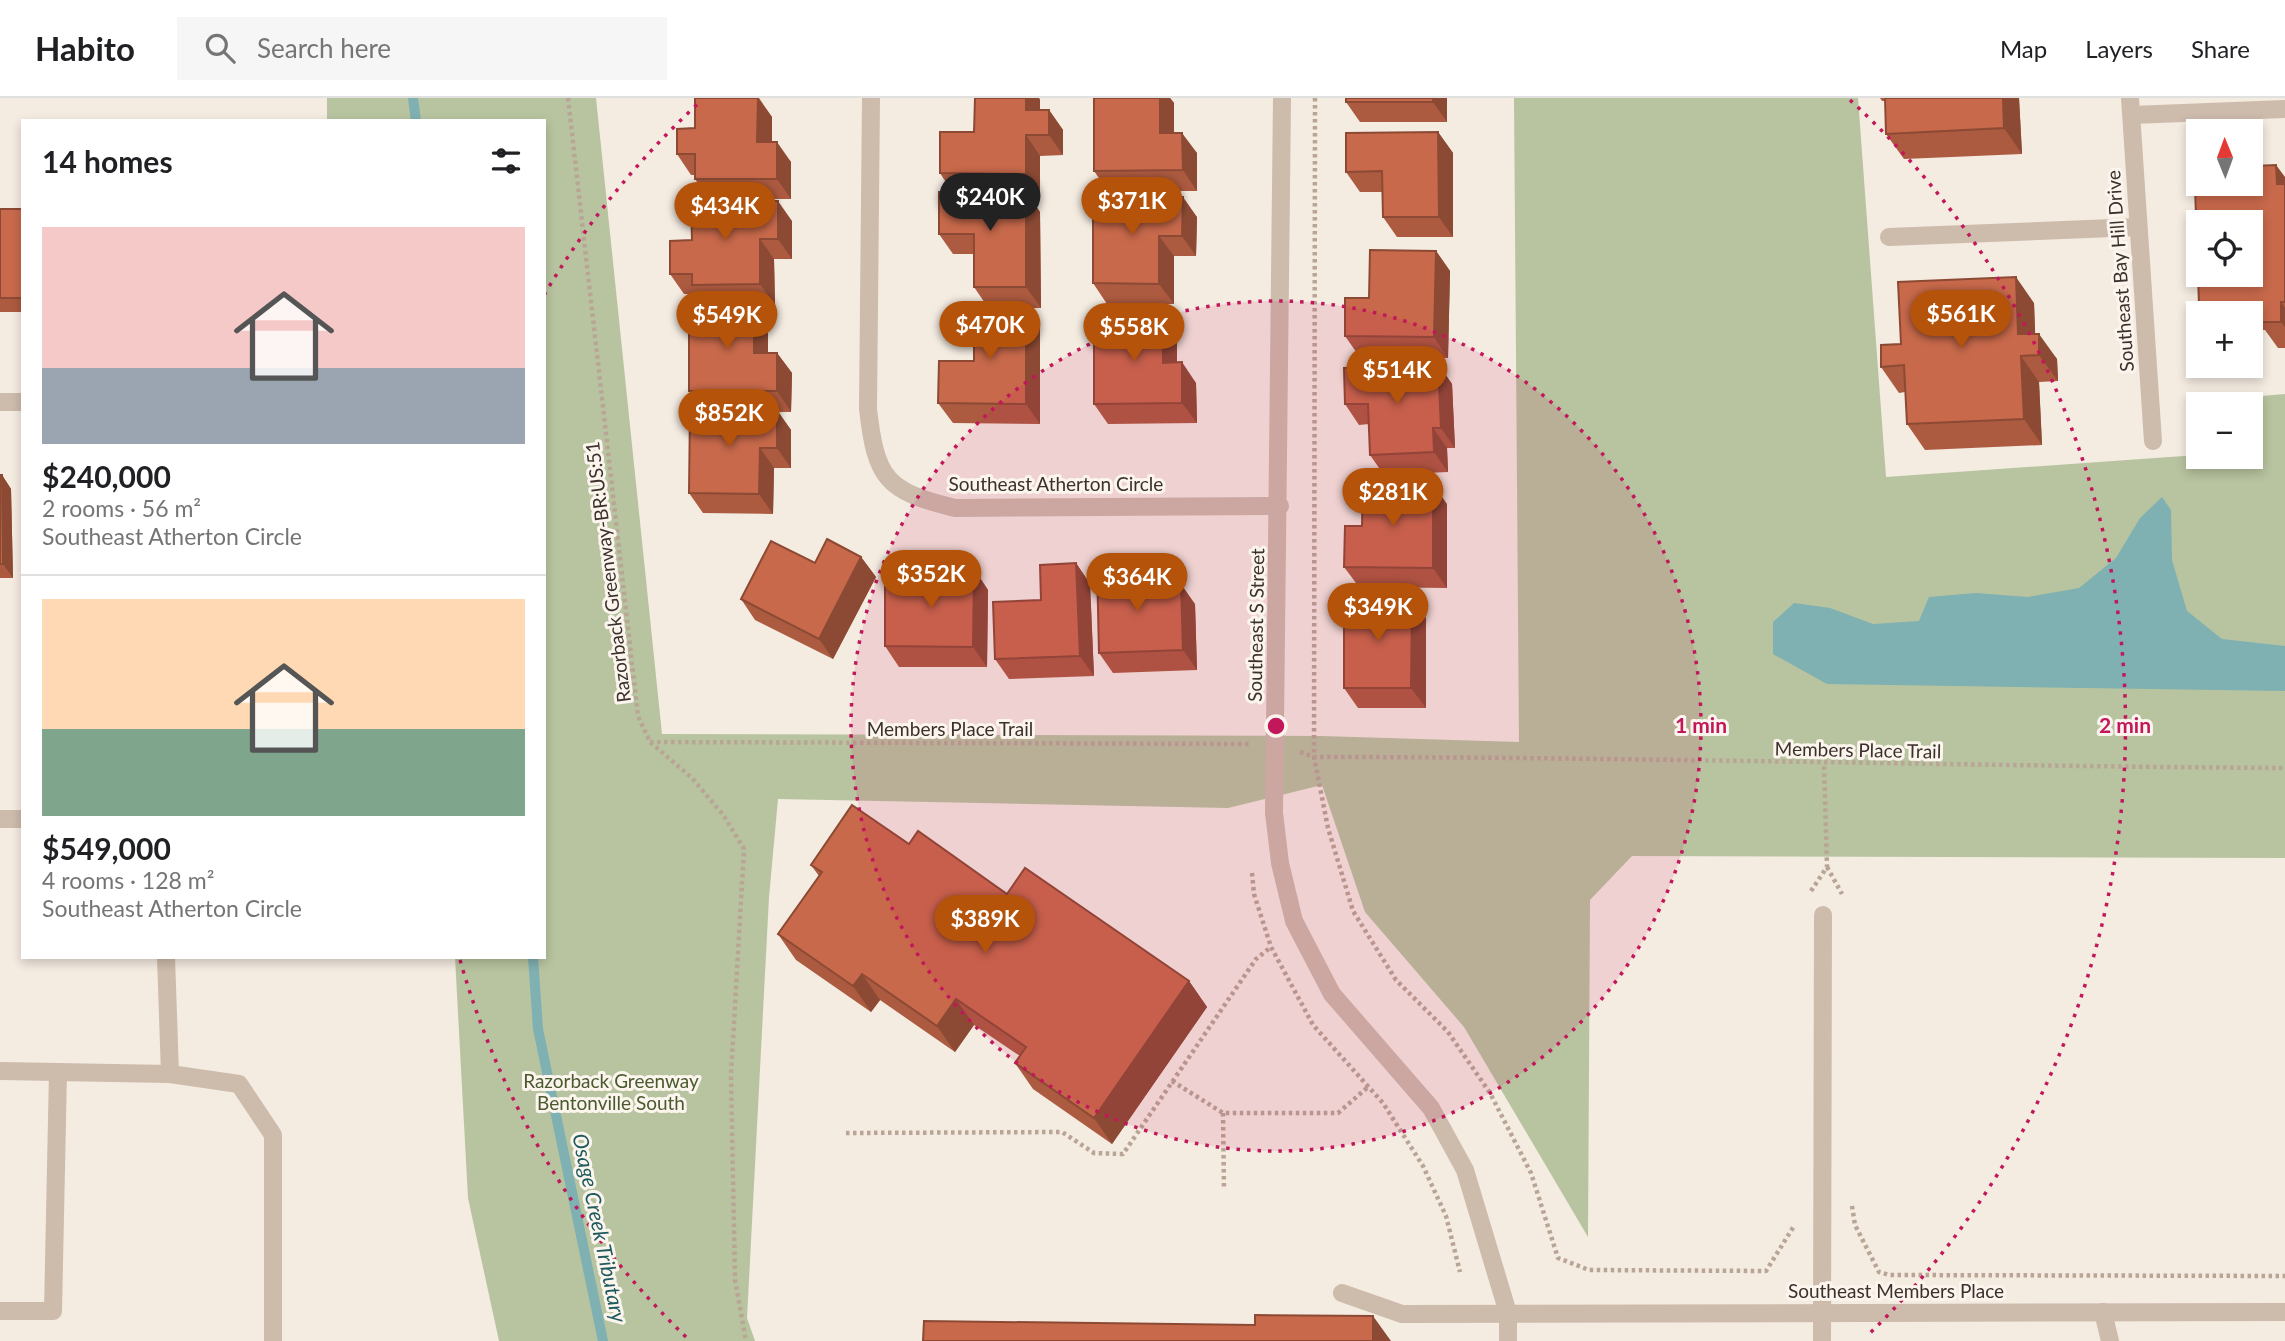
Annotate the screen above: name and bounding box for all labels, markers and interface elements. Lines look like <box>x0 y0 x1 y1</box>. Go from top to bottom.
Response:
search box <box>177 17 667 80</box>
text: Habito <box>35 28 135 68</box>
icon: search <box>201 29 239 67</box>
text: Search here <box>257 32 391 64</box>
text: Map <box>2000 34 2047 63</box>
text: Layers <box>2085 34 2153 63</box>
text: Share <box>2191 34 2250 63</box>
north arrow <box>2186 119 2263 196</box>
map controls <box>2186 119 2263 469</box>
icon: filters <box>487 142 525 180</box>
text: 14 homes <box>42 143 173 179</box>
street label: Southeast Bay Hill Drive <box>2101 169 2138 373</box>
pin: $240K <box>941 174 1039 233</box>
pin: $371K <box>1083 178 1181 237</box>
text: $240K <box>955 182 1025 210</box>
pin: $434K <box>676 183 774 242</box>
text: $371K <box>1097 186 1167 214</box>
text: $434K <box>690 191 760 219</box>
button: locate <box>2186 210 2263 287</box>
icon: home <box>221 273 347 399</box>
pin: $561K <box>1912 290 2010 350</box>
pin: $549K <box>678 292 776 351</box>
text: $561K <box>1926 299 1996 327</box>
text: $549K <box>692 300 762 328</box>
button: + <box>2186 301 2263 378</box>
pin: $470K <box>941 302 1039 361</box>
pin: $558K <box>1085 303 1183 363</box>
text: $470K <box>955 310 1025 338</box>
text: $558K <box>1099 312 1169 340</box>
pin: $514K <box>1348 346 1446 406</box>
text: $514K <box>1362 355 1432 383</box>
pin: $852K <box>680 390 778 449</box>
button: − <box>2186 392 2263 469</box>
text: $852K <box>694 398 764 426</box>
street label: Razorback Greenway-BR:US:51 <box>580 440 635 704</box>
text: $240,000 <box>42 458 171 494</box>
pin: $281K <box>1344 468 1442 528</box>
street label: Southeast Atherton Circle <box>949 472 1163 495</box>
text: $281K <box>1358 477 1428 505</box>
text: 2 rooms · 56 m² <box>42 494 201 522</box>
text: Southeast Atherton Circle <box>42 522 302 550</box>
street label: Southeast S Street <box>1243 548 1268 702</box>
pin: $352K <box>882 550 980 610</box>
pin: $364K <box>1088 554 1186 613</box>
text: $352K <box>896 559 966 587</box>
text: $364K <box>1102 562 1172 590</box>
pin: $349K <box>1329 584 1427 643</box>
text: $349K <box>1343 592 1413 620</box>
icon: home <box>221 645 347 771</box>
text: 1 min <box>1675 712 1727 737</box>
text: 2 min <box>2099 712 2151 737</box>
centre of rings <box>1264 714 1288 738</box>
street label: Members Place Trail <box>867 717 1033 740</box>
street label: Members Place Trail <box>1775 737 1941 762</box>
text: $549,000 <box>42 830 171 866</box>
text: 4 rooms · 128 m² <box>42 866 214 894</box>
text: Southeast Atherton Circle <box>42 894 302 922</box>
pin: $389K <box>936 896 1034 955</box>
text: $389K <box>950 904 1020 932</box>
park label: Razorback Greenway Bentonville South <box>523 1069 699 1114</box>
water label: Osage Creek Tributary <box>568 1131 633 1325</box>
street label: Southeast Members Place <box>1788 1279 2004 1302</box>

